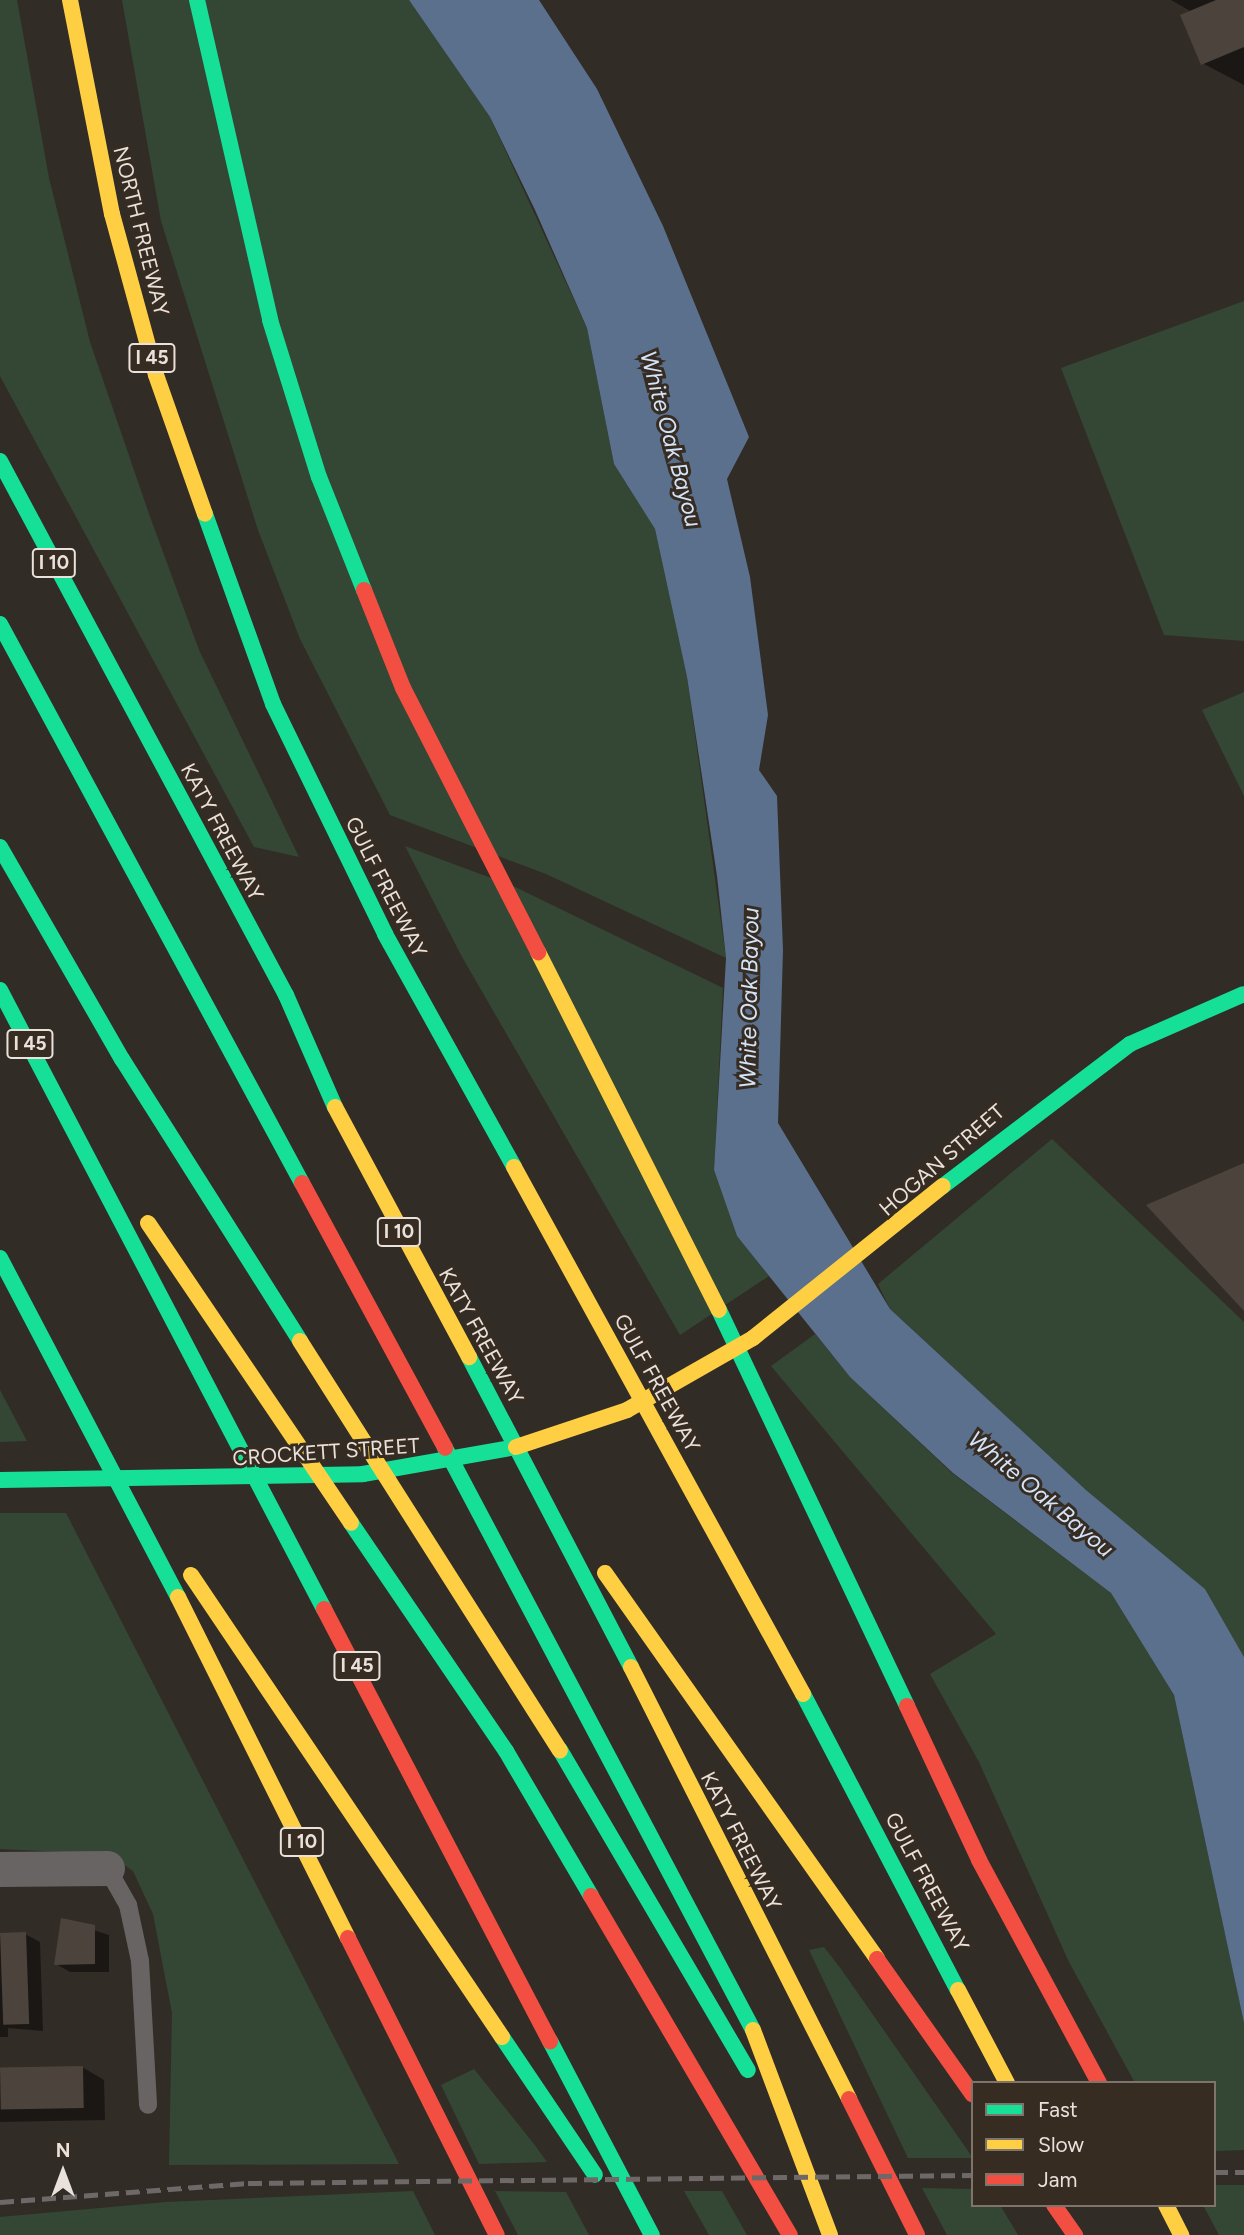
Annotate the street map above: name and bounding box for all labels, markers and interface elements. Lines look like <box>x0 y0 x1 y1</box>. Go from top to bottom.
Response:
street label: NORTH FREEWAY <box>108 144 174 318</box>
road number: I 45 <box>128 342 176 374</box>
water label: White Oak Bayou <box>634 348 708 530</box>
road number: I 10 <box>31 548 77 578</box>
street label: KATY FREEWAY <box>175 759 269 905</box>
street label: GULF FREEWAY <box>340 813 432 961</box>
water label: White Oak Bayou <box>734 907 764 1089</box>
road number: I 45 <box>5 1028 54 1060</box>
street label: HOGAN STREET <box>874 1099 1010 1221</box>
road number: I 10 <box>376 1216 422 1248</box>
street label: KATY FREEWAY <box>433 1264 529 1408</box>
street label: GULF FREEWAY <box>609 1310 705 1456</box>
water label: White Oak Bayou <box>963 1425 1119 1563</box>
street label: CROCKETT STREET <box>232 1433 420 1471</box>
road number: I 45 <box>332 1650 382 1682</box>
street label: KATY FREEWAY <box>695 1768 787 1914</box>
street label: GULF FREEWAY <box>880 1808 974 1956</box>
road number: I 10 <box>279 1826 325 1858</box>
legend <box>971 2081 1216 2207</box>
text: Fast <box>1038 2097 1078 2122</box>
text: Slow <box>1038 2132 1084 2157</box>
north arrow <box>28 2137 98 2207</box>
text: N <box>56 2139 70 2162</box>
text: Jam <box>1038 2167 1077 2192</box>

